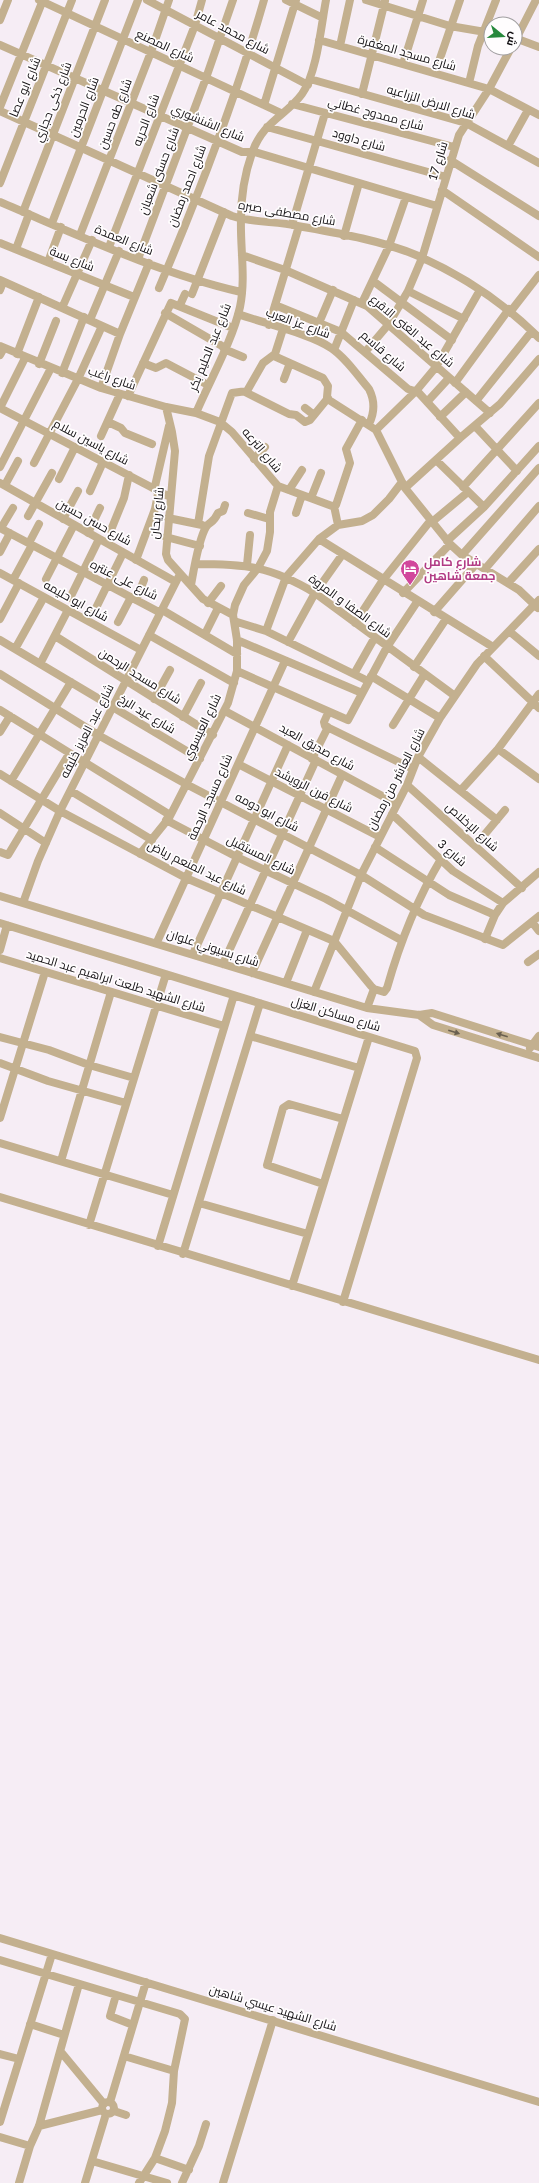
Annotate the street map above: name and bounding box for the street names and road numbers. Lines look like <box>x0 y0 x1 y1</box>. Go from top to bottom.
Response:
street label: شارع محمد عامر <box>193 6 272 58</box>
street label: شارع المصنع <box>133 26 197 66</box>
street label: شارع مسجد المغفرة <box>356 31 458 75</box>
street label: شارع ابو عصا <box>6 54 44 120</box>
street label: شارع ذكى حجازي <box>30 60 78 145</box>
street label: شارع الحرمين <box>65 75 103 139</box>
street label: شارع طه حسين <box>94 76 136 151</box>
street label: شارع الارض الزراعيه <box>385 81 477 123</box>
street label: شارع الحريه <box>129 91 163 148</box>
street label: شارع ممدوح غطاني <box>326 94 426 136</box>
street label: شارع الشنشوري <box>168 100 247 147</box>
street label: شارع حسنى شعبان <box>135 125 183 217</box>
street label: شارع داوود <box>331 125 387 155</box>
street label: شارع 17 <box>424 139 452 183</box>
street label: شارع احمد رمضان <box>164 143 210 229</box>
street label: شارع مصطفى صبره <box>237 197 337 229</box>
street label: شارع العمدة <box>92 221 156 259</box>
street label: شارع بسة <box>47 243 97 275</box>
street label: شارع عبد الغنى الاقرع <box>366 291 458 371</box>
street label: شارع عبد الحليم بكر <box>185 301 235 394</box>
street label: شارع عز العرب <box>264 304 332 342</box>
street label: شارع قاسم <box>357 327 409 375</box>
street label: شارع راغب <box>86 362 138 394</box>
street label: شارع ياسين سلام <box>50 415 132 469</box>
street label: شارع الترعه <box>239 424 286 476</box>
street label: شارع ريحان <box>146 486 168 540</box>
street label: شارع حسن حسين <box>54 495 134 549</box>
street label: شارع على عنتره <box>87 556 161 604</box>
street label: شارع الصفا و المروة <box>305 571 395 642</box>
street label: شارع ابو حليمه <box>41 577 111 625</box>
street label: شارع مسجد الرحمن <box>96 644 184 708</box>
street label: شارع عبد العزيز خليفه <box>56 681 118 781</box>
street label: شارع عيد الرخ <box>116 691 178 737</box>
street label: شارع العيسوي <box>179 691 227 764</box>
street label: شارع صديق العبد <box>277 720 358 774</box>
street label: شارع العاشر من رمضان <box>363 725 429 833</box>
street label: شارع مسجد الرحمة <box>184 751 236 843</box>
street label: شارع فرن الرويشد <box>273 764 356 816</box>
street label: شارع ابو دومه <box>232 789 302 835</box>
street label: شارع الإخلاص <box>442 799 502 855</box>
street label: شارع المستقبل <box>224 832 298 879</box>
street label: شارع 3 <box>434 836 470 870</box>
street label: شارع عبد المنعم رياض <box>145 837 249 899</box>
street label: شارع بسيوني علوان <box>164 926 261 972</box>
street label: شارع الشهيد طلعت ابراهيم عبد الحميد <box>24 946 208 1016</box>
street label: شارع مساكن الغزل <box>289 993 383 1035</box>
street label: شارع الشهيد عيسي شاهين <box>207 1981 339 2037</box>

